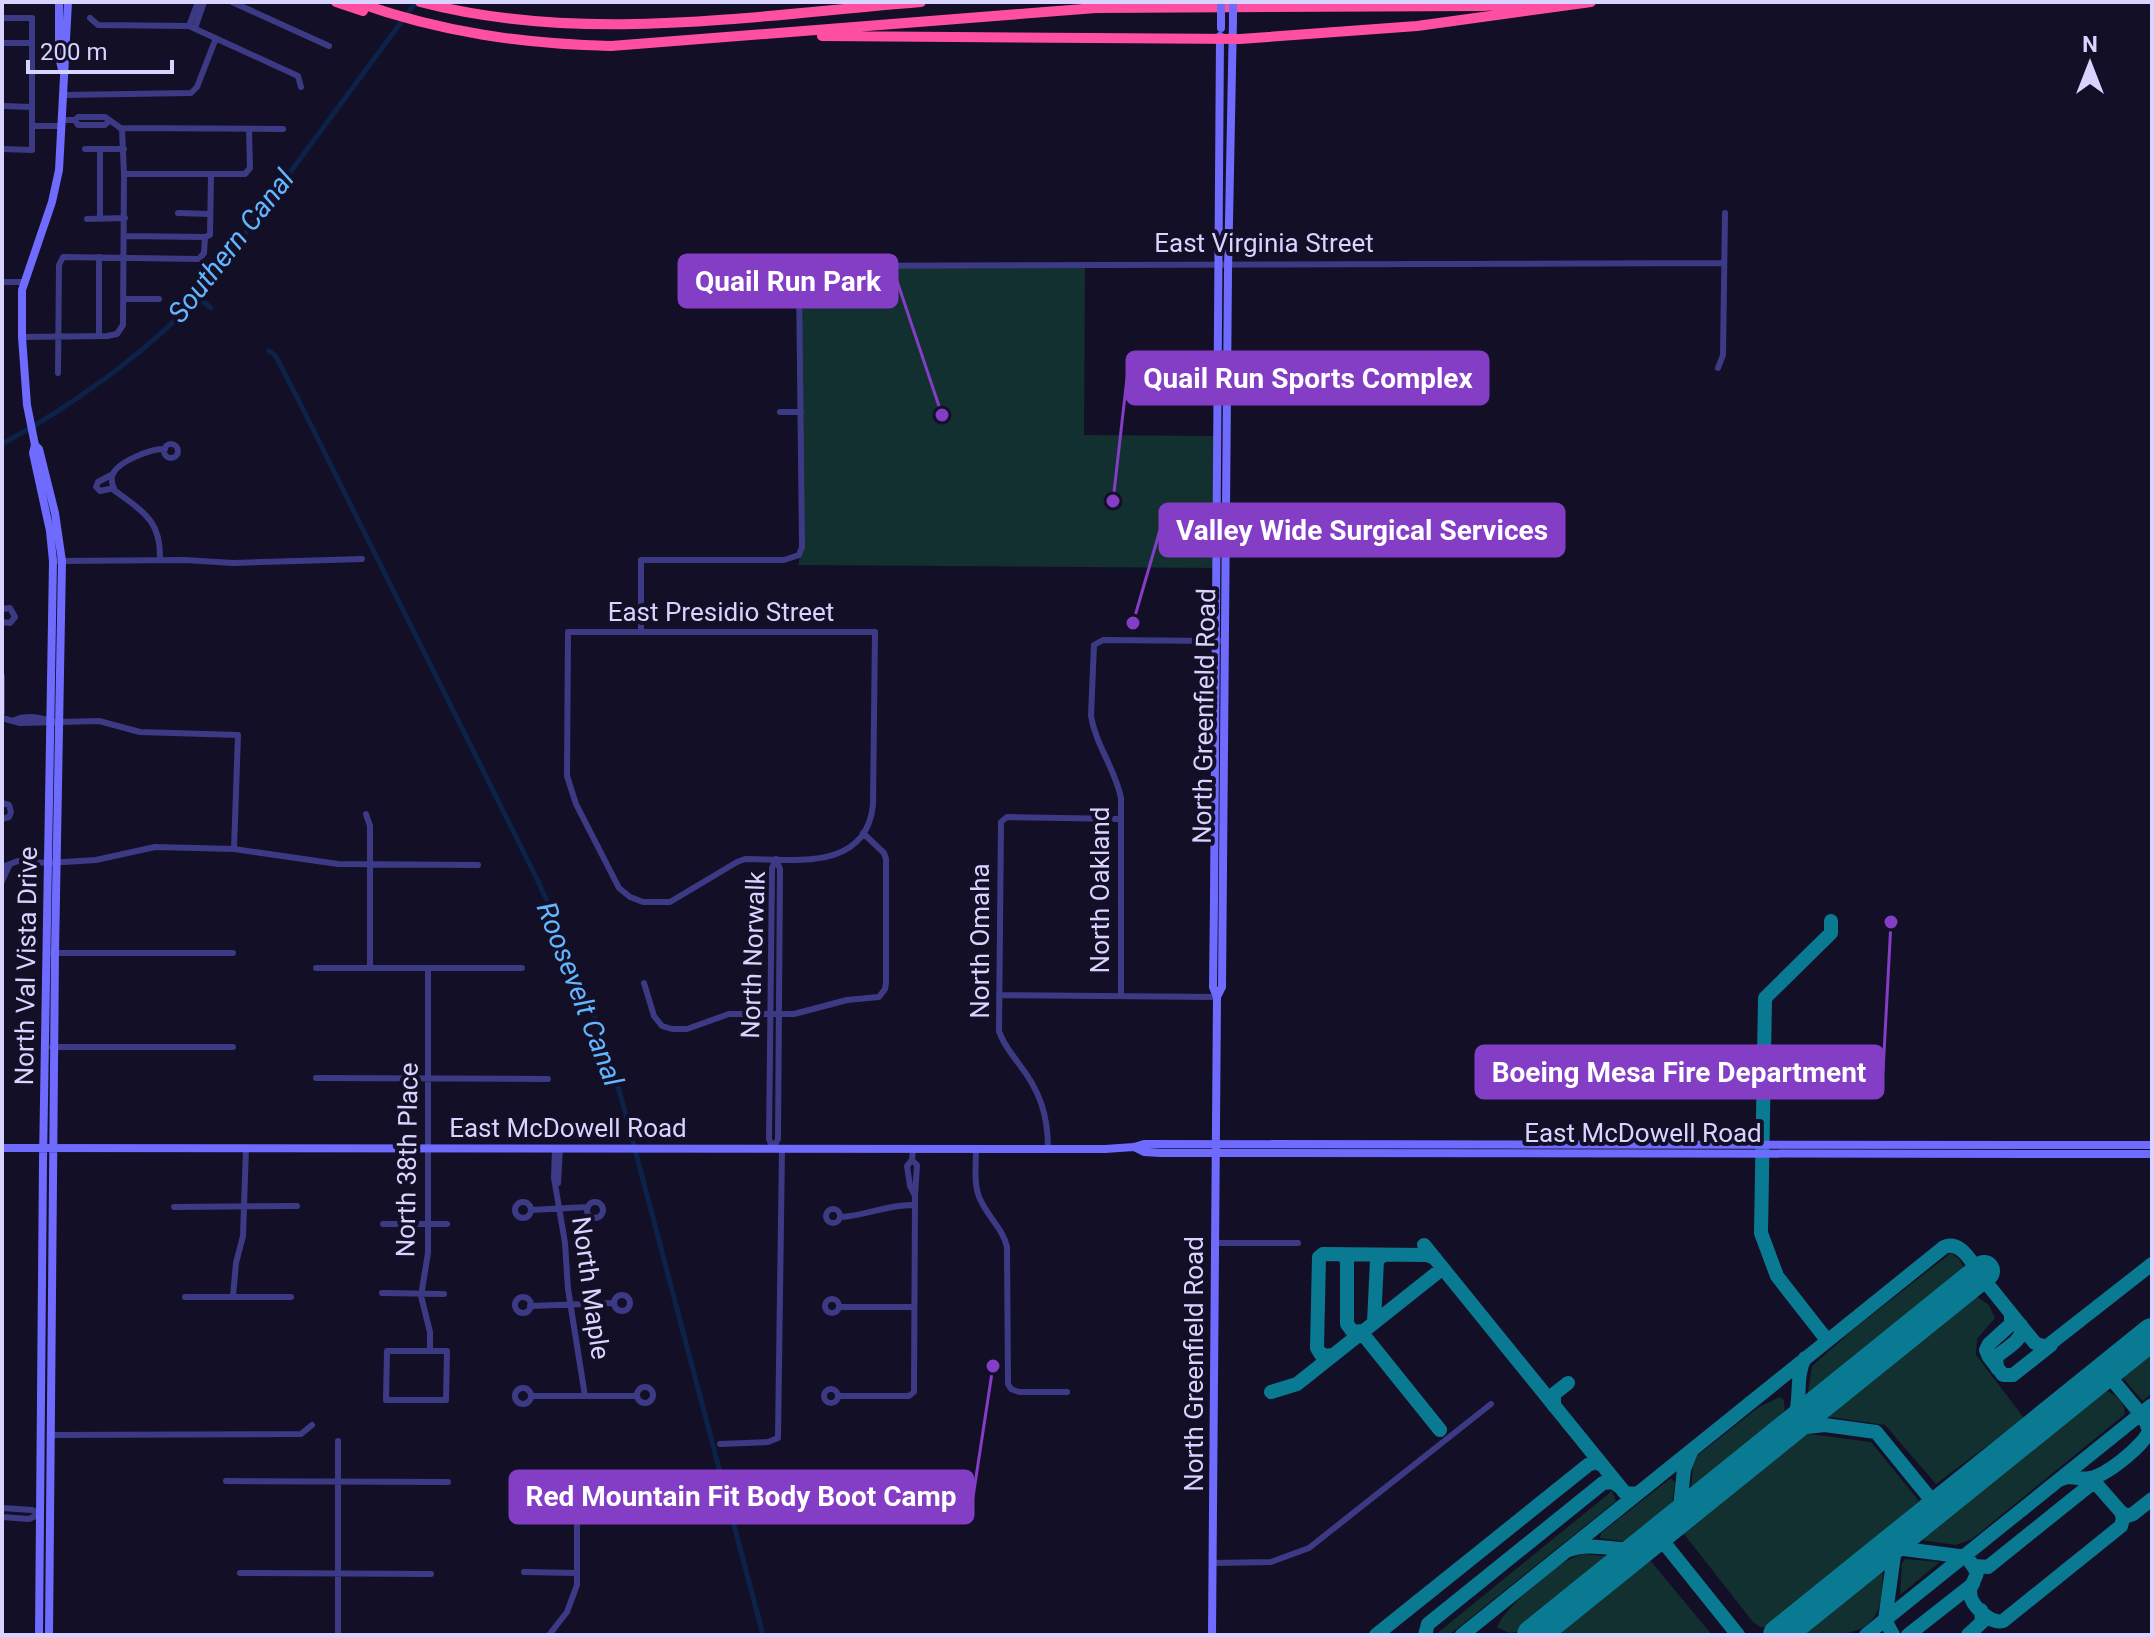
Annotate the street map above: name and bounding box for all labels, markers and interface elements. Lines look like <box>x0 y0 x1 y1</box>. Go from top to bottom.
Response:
scale bar <box>28 24 172 74</box>
north arrow <box>2050 24 2130 104</box>
text: N <box>2082 32 2098 57</box>
text: 200 m <box>40 38 107 66</box>
water label: Southern Canal <box>161 163 301 329</box>
street label: East Virginia Street <box>1154 228 1374 258</box>
callout: Quail Run Park <box>679 255 897 307</box>
text: Quail Run Park <box>695 265 882 298</box>
callout: Quail Run Sports Complex <box>1127 352 1488 404</box>
text: Quail Run Sports Complex <box>1143 362 1473 395</box>
callout: Valley Wide Surgical Services <box>1160 504 1564 556</box>
text: Valley Wide Surgical Services <box>1176 514 1548 547</box>
street label: North Greenfield Road <box>1187 588 1221 844</box>
street label: East Presidio Street <box>608 597 834 627</box>
street label: North Oakland <box>1085 807 1115 973</box>
street label: North Val Vista Drive <box>9 846 43 1086</box>
street label: North Omaha <box>965 863 995 1019</box>
street label: North Norwalk <box>735 870 771 1039</box>
water label: Roosevelt Canal <box>530 897 630 1091</box>
callout: Boeing Mesa Fire Department <box>1476 1046 1883 1098</box>
text: Boeing Mesa Fire Department <box>1492 1056 1866 1089</box>
street label: North 38th Place <box>390 1062 424 1258</box>
street label: East McDowell Road <box>449 1113 687 1143</box>
street label: East McDowell Road <box>1524 1118 1762 1148</box>
street label: North Maple <box>566 1215 616 1361</box>
street label: North Greenfield Road <box>1179 1236 1209 1492</box>
callout: Red Mountain Fit Body Boot Camp <box>510 1471 973 1523</box>
text: Red Mountain Fit Body Boot Camp <box>526 1480 956 1513</box>

